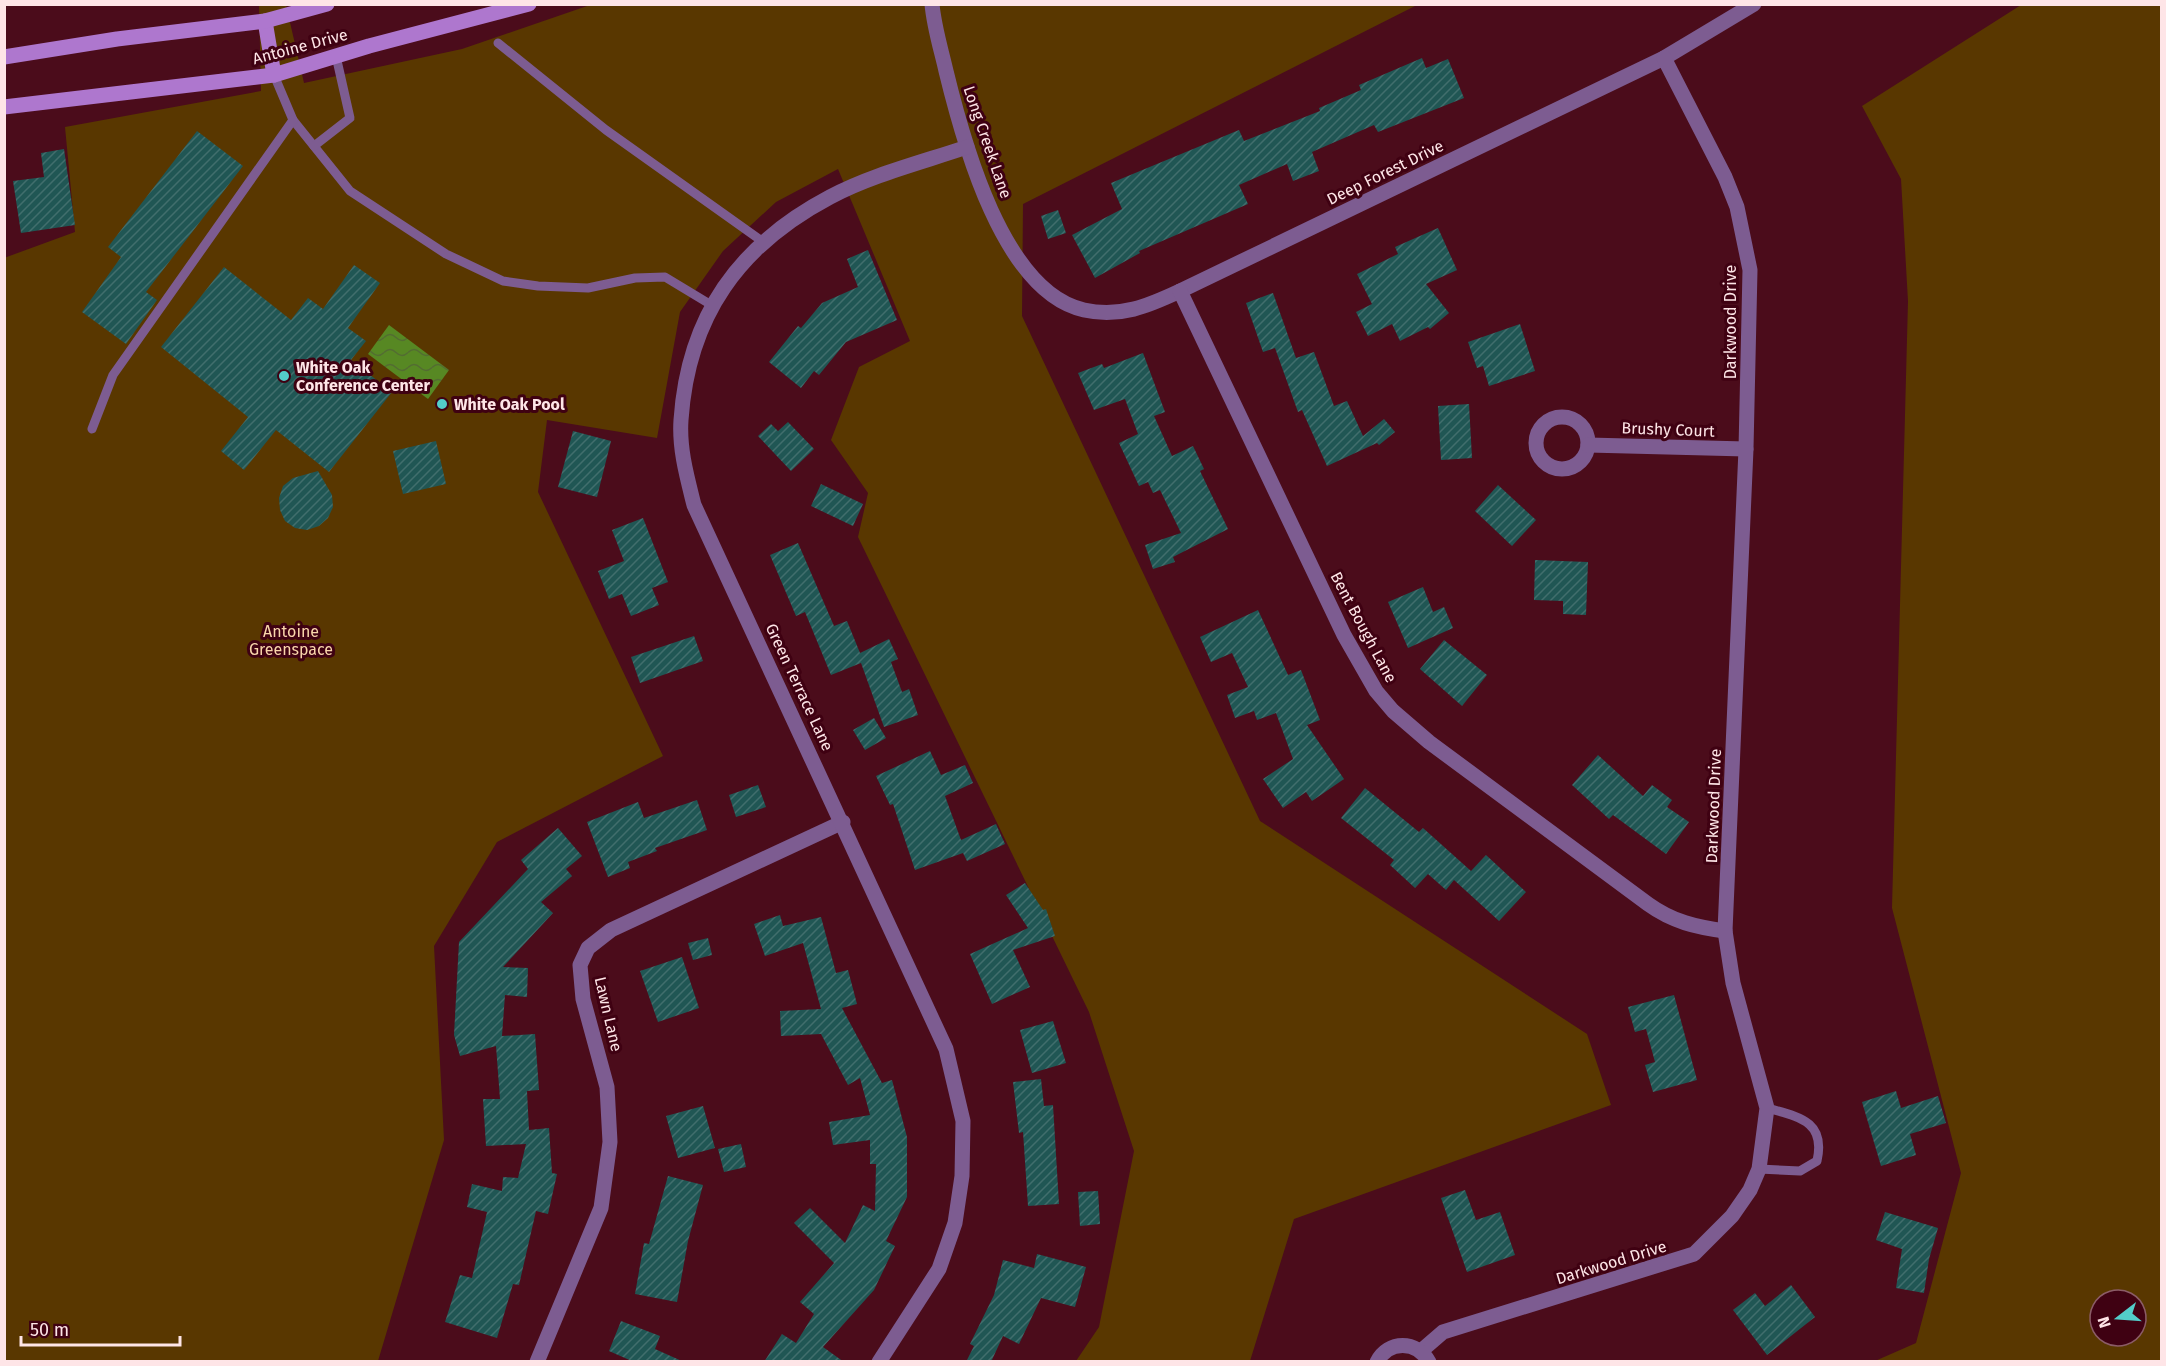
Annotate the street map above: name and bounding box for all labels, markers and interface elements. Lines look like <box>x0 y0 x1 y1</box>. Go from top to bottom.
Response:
street label: Antoine Drive <box>250 25 350 68</box>
street label: Long Creek Lane <box>959 83 1016 201</box>
street label: Deep Forest Drive <box>1324 136 1447 209</box>
street label: Darkwood Drive <box>1721 265 1740 379</box>
place label: White Oak Conference Center <box>296 358 430 395</box>
marker: White Oak Conference Center <box>277 369 291 383</box>
place label: White Oak Pool <box>454 395 565 414</box>
marker: White Oak Pool <box>435 397 449 411</box>
street label: Brushy Court <box>1621 418 1715 441</box>
street label: Bent Bough Lane <box>1326 569 1401 686</box>
street label: Green Terrace Lane <box>762 620 837 754</box>
park label: Antoine Greenspace <box>249 622 333 659</box>
street label: Darkwood Drive <box>1702 748 1725 864</box>
street label: Lawn Lane <box>591 975 626 1053</box>
street label: Darkwood Drive <box>1554 1237 1669 1288</box>
north arrow <box>2088 1288 2148 1348</box>
scale bar <box>21 1309 180 1347</box>
text: N <box>2093 1314 2115 1330</box>
text: 50 m <box>30 1319 69 1341</box>

